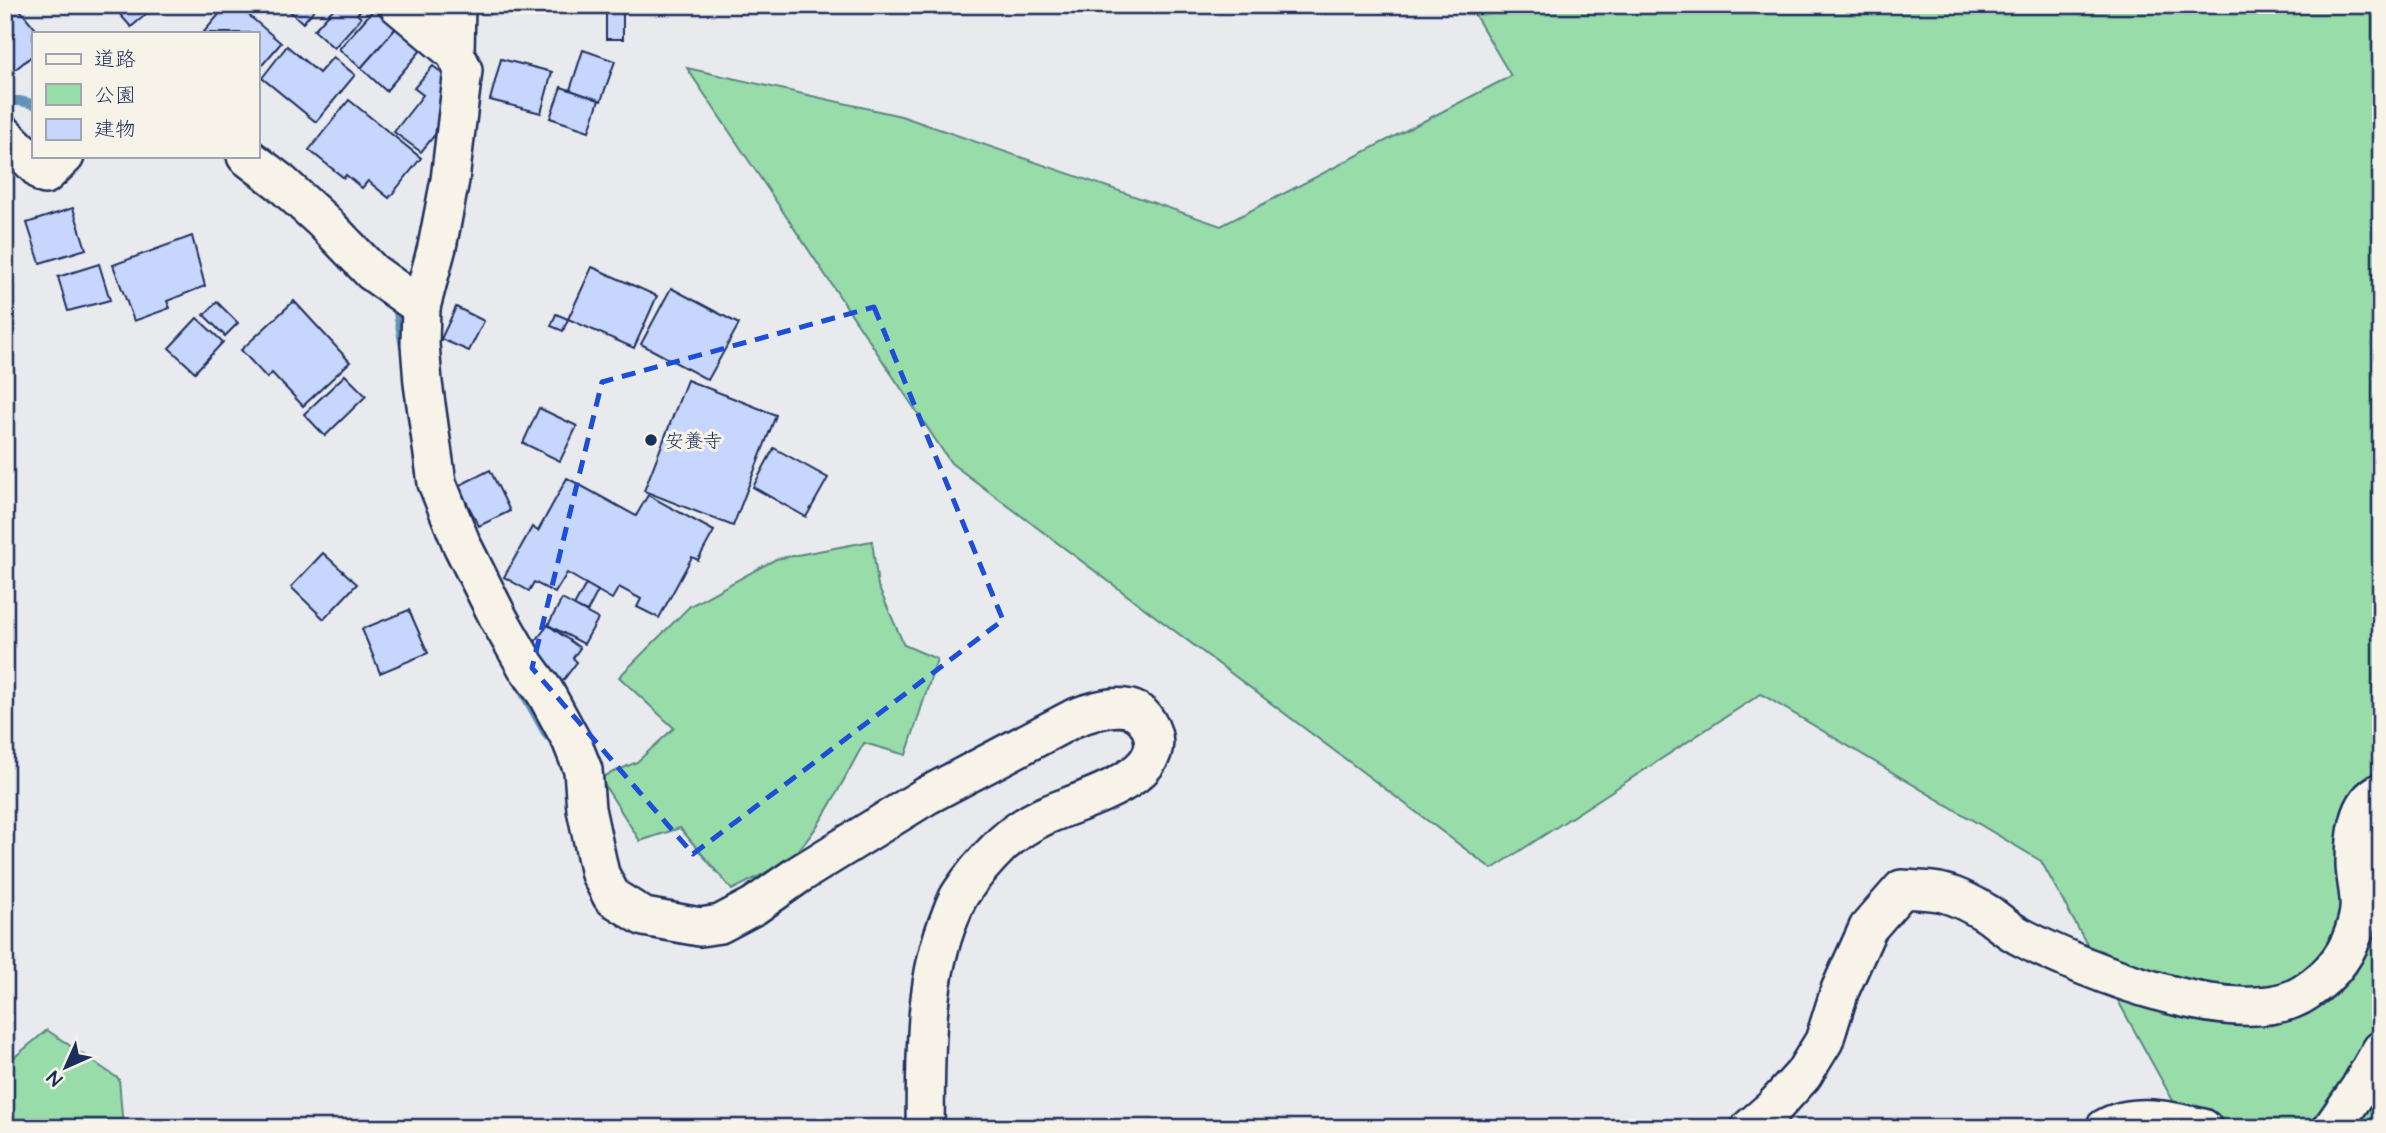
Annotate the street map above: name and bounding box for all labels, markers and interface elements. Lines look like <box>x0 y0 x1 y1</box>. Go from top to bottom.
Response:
legend <box>32 32 259 158</box>
text: 道路 <box>94 45 136 74</box>
text: 公園 <box>94 81 136 110</box>
text: 建物 <box>94 115 136 144</box>
place label: 安養寺 <box>665 428 722 455</box>
marker: 安養寺 <box>643 432 659 448</box>
north arrow <box>32 1032 102 1102</box>
text: N <box>41 1064 69 1092</box>

